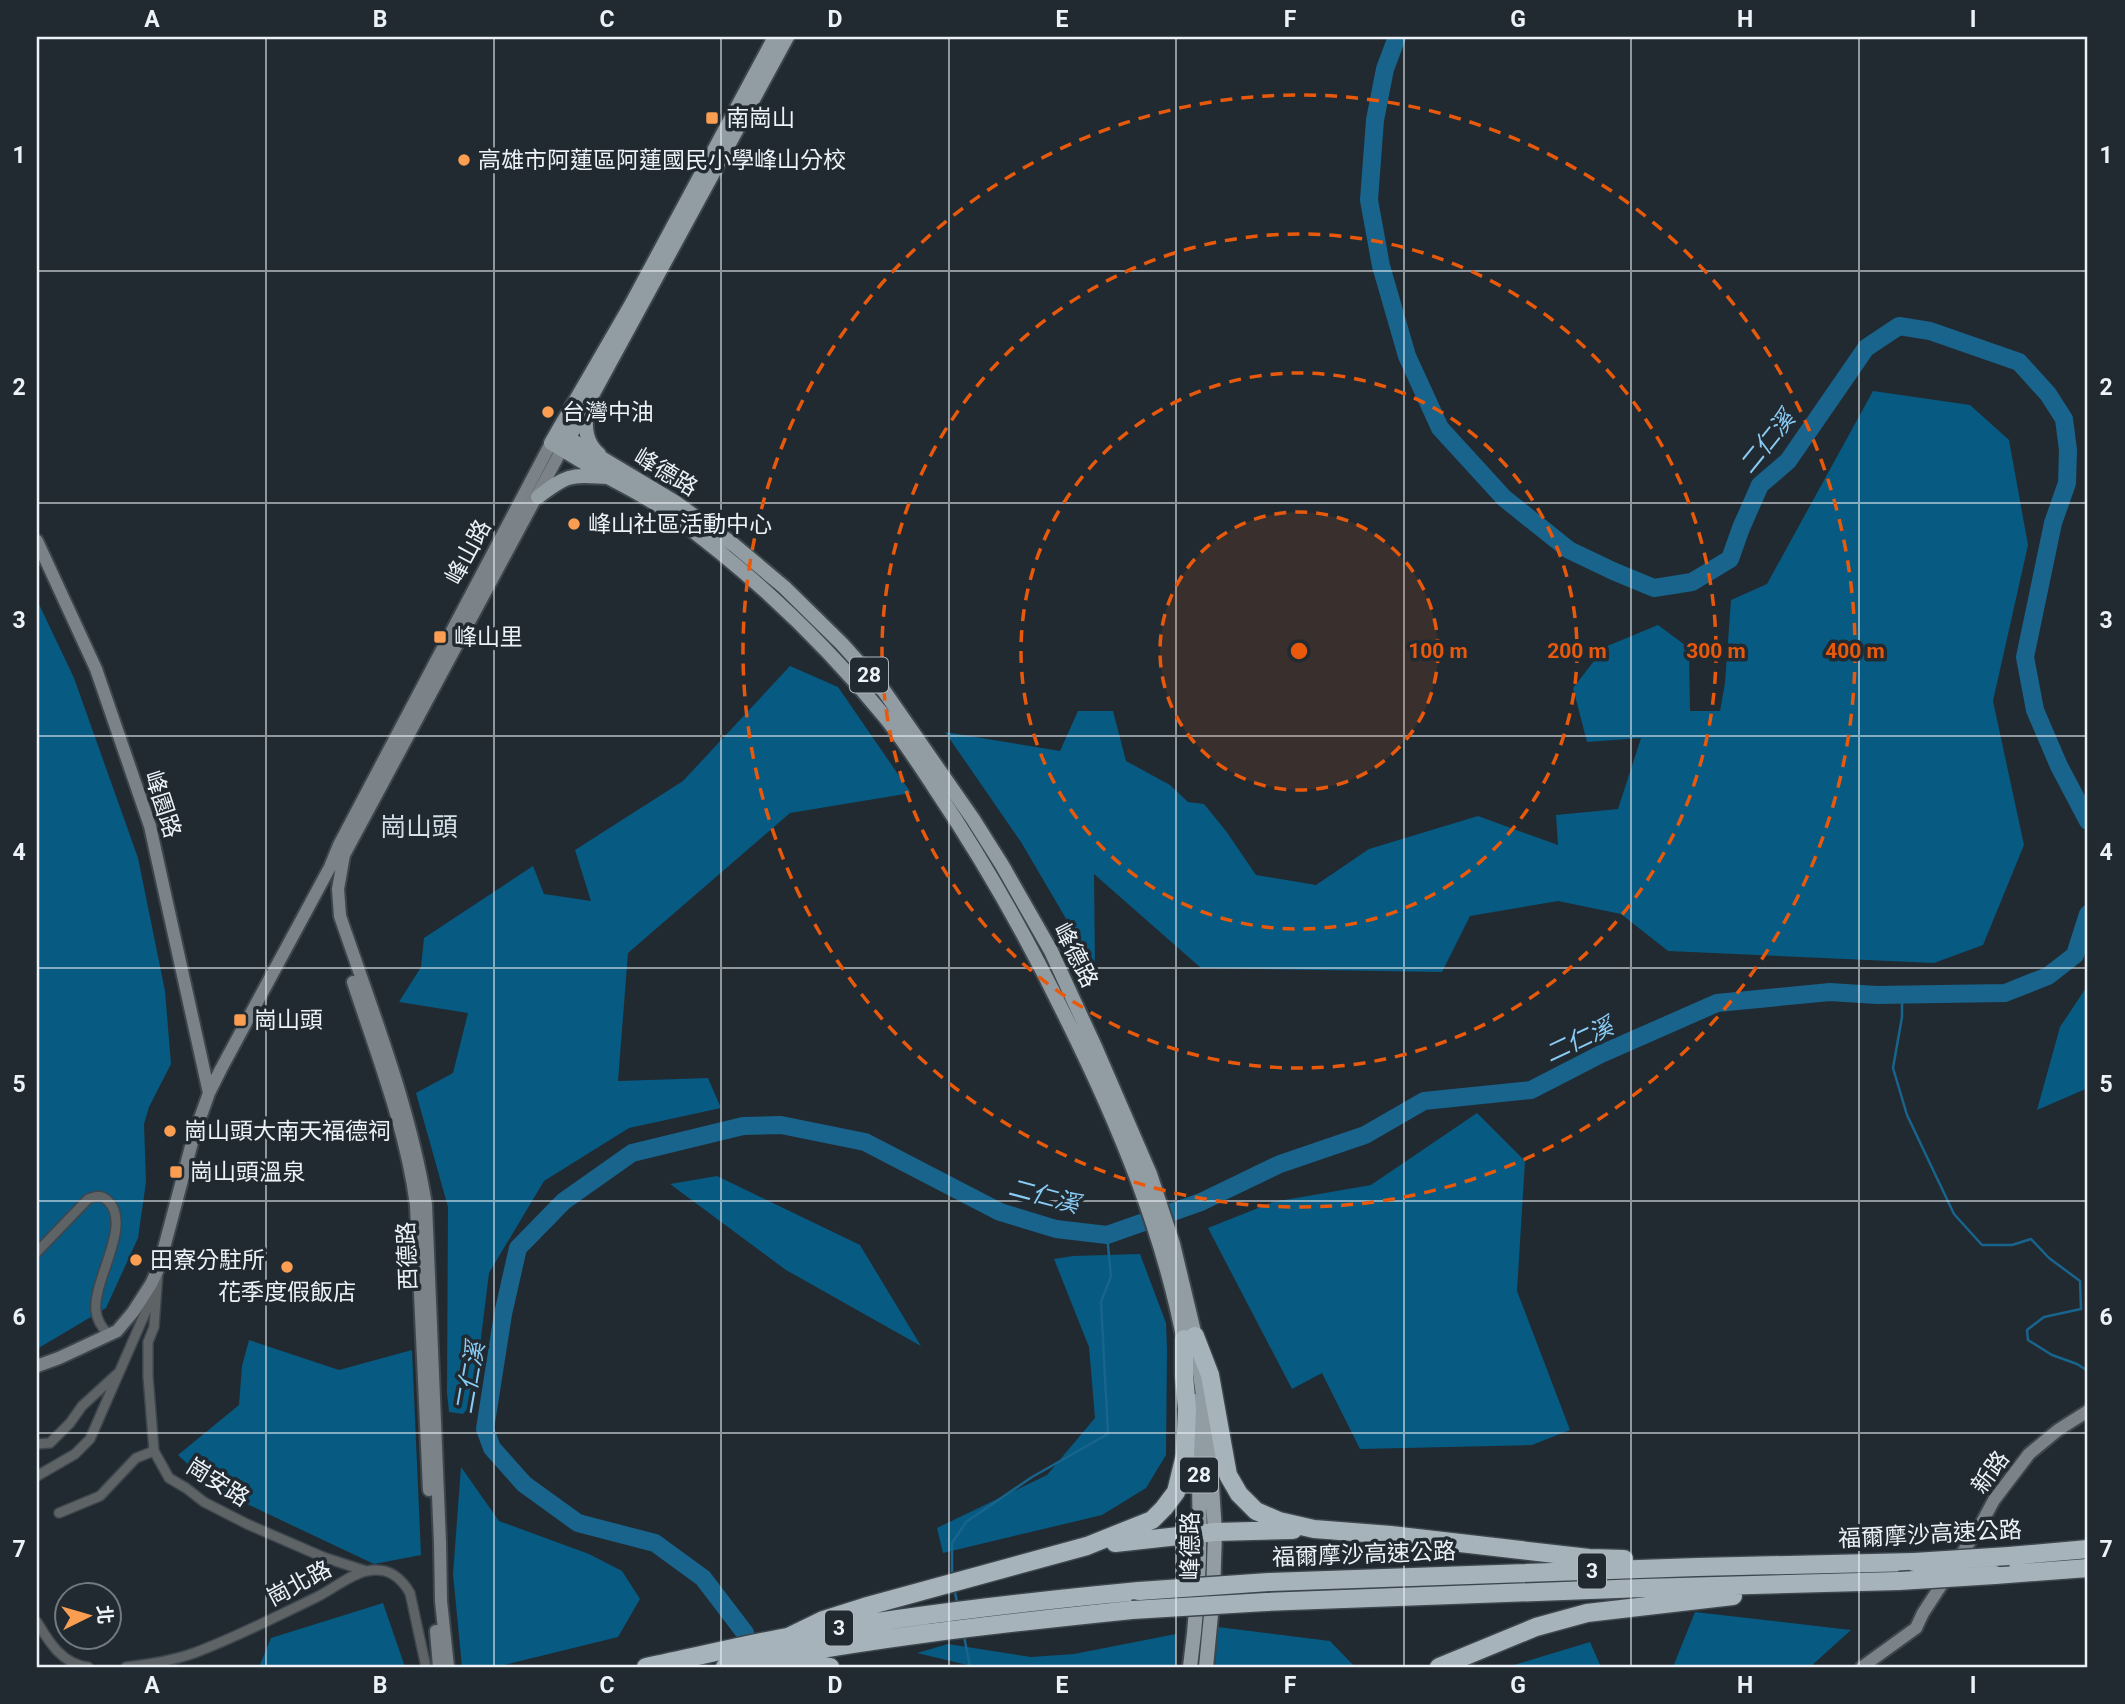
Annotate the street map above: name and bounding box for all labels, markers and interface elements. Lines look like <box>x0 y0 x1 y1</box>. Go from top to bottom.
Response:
text: A <box>144 6 160 33</box>
text: B <box>373 6 387 33</box>
text: C <box>599 6 615 33</box>
text: D <box>828 6 842 33</box>
text: E <box>1056 6 1069 33</box>
text: F <box>1284 6 1297 33</box>
text: G <box>1510 6 1526 33</box>
text: H <box>1737 6 1753 33</box>
text: I <box>1970 6 1976 33</box>
place label: 南崗山 <box>726 105 795 132</box>
marker: 南崗山 <box>704 110 720 126</box>
text: 1 <box>12 142 26 169</box>
text: 1 <box>2099 142 2113 169</box>
place label: 高雄市阿蓮區阿蓮國民小學峰山分校 <box>478 147 846 174</box>
marker: 高雄市阿蓮區阿蓮國民小學峰山分校 <box>456 152 472 168</box>
text: 2 <box>12 374 26 401</box>
text: 2 <box>2099 374 2113 401</box>
place label: 台灣中油 <box>562 399 654 426</box>
water label: 二仁溪 <box>1733 403 1802 479</box>
marker: 台灣中油 <box>540 404 556 420</box>
street label: 峰德路 <box>629 443 702 502</box>
place label: 峰山社區活動中心 <box>588 511 772 538</box>
street label: 峰山路 <box>440 515 497 589</box>
marker: 峰山社區活動中心 <box>566 516 582 532</box>
text: 3 <box>12 607 26 634</box>
text: 3 <box>2099 607 2113 634</box>
place label: 峰山里 <box>454 624 523 651</box>
marker: 峰山里 <box>432 629 448 645</box>
centre of rings <box>1287 639 1311 663</box>
text: 100 m <box>1408 639 1468 663</box>
text: 200 m <box>1547 639 1607 663</box>
text: 300 m <box>1686 639 1746 663</box>
text: 400 m <box>1825 639 1885 663</box>
road number: 28 <box>850 658 888 692</box>
street label: 峰園路 <box>139 767 186 841</box>
district label: 崗山頭 <box>380 812 458 842</box>
text: 4 <box>12 839 26 866</box>
text: 4 <box>2099 839 2113 866</box>
street label: 峰德路 <box>1048 918 1103 992</box>
place label: 崗山頭 <box>254 1007 323 1034</box>
water label: 二仁溪 <box>1540 1011 1620 1068</box>
marker: 崗山頭 <box>232 1012 248 1028</box>
text: 5 <box>12 1071 26 1098</box>
text: 5 <box>2099 1071 2113 1098</box>
place label: 崗山頭大南天福德祠 <box>184 1118 391 1145</box>
marker: 崗山頭大南天福德祠 <box>162 1123 178 1139</box>
place label: 崗山頭溫泉 <box>190 1159 305 1186</box>
marker: 崗山頭溫泉 <box>168 1164 184 1180</box>
water label: 二仁溪 <box>1006 1173 1085 1220</box>
street label: 西德路 <box>393 1221 422 1291</box>
place label: 田寮分駐所 <box>150 1247 265 1274</box>
marker: 田寮分駐所 <box>128 1252 144 1268</box>
marker: 花季度假飯店 <box>279 1259 295 1275</box>
place label: 花季度假飯店 <box>218 1279 356 1306</box>
text: 6 <box>12 1304 26 1331</box>
text: 6 <box>2099 1304 2113 1331</box>
water label: 二仁溪 <box>450 1337 491 1416</box>
street label: 新路 <box>1966 1446 2015 1499</box>
street label: 崗安路 <box>181 1453 254 1512</box>
road number: 28 <box>1180 1458 1218 1492</box>
street label: 峰德路 <box>1177 1512 1204 1581</box>
street label: 福爾摩沙高速公路 <box>1837 1516 2023 1553</box>
text: 7 <box>12 1536 26 1563</box>
text: 7 <box>2099 1536 2113 1563</box>
street label: 福爾摩沙高速公路 <box>1272 1538 1456 1571</box>
road number: 3 <box>1578 1554 1606 1588</box>
street label: 崗北路 <box>262 1555 336 1612</box>
north arrow <box>52 1582 122 1652</box>
text: 北 <box>92 1604 117 1625</box>
road number: 3 <box>825 1610 853 1646</box>
text: A <box>144 1672 160 1699</box>
text: B <box>373 1672 387 1699</box>
text: C <box>599 1672 615 1699</box>
text: D <box>828 1672 842 1699</box>
text: E <box>1056 1672 1069 1699</box>
text: F <box>1284 1672 1297 1699</box>
text: G <box>1510 1672 1526 1699</box>
text: H <box>1737 1672 1753 1699</box>
text: I <box>1970 1672 1976 1699</box>

